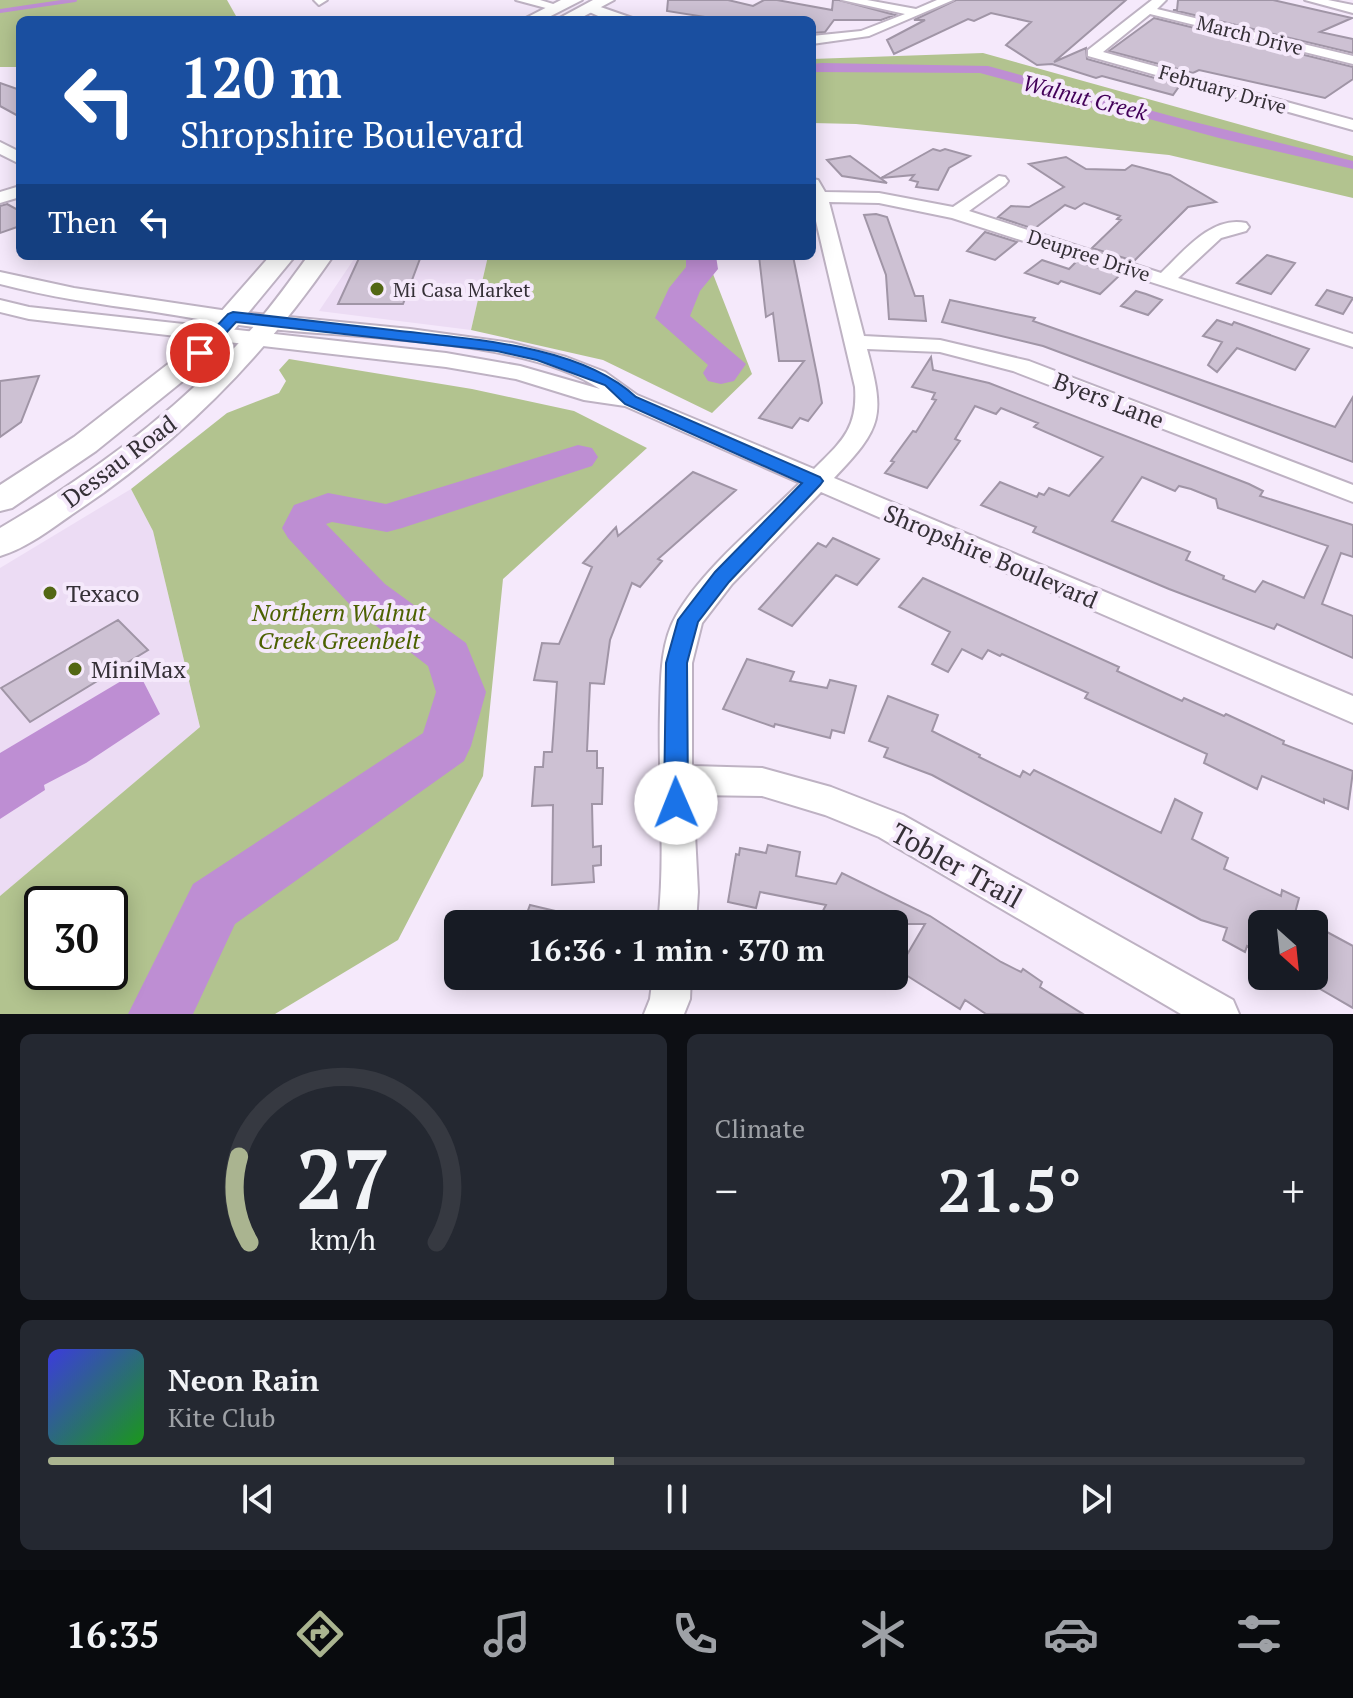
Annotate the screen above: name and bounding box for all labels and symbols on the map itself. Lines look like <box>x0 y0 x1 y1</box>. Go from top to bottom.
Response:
street label: March Drive <box>1194 9 1306 61</box>
street label: February Drive <box>1156 58 1290 120</box>
water label: Walnut Creek <box>1020 68 1151 127</box>
street label: Deupree Drive <box>1024 222 1154 288</box>
place label: Mi Casa Market <box>393 276 531 303</box>
marker: Mi Casa Market <box>368 280 386 298</box>
pin <box>166 319 234 387</box>
street label: Byers Lane <box>1049 364 1169 436</box>
street label: Dessau Road <box>55 408 183 514</box>
street label: Shropshire Boulevard <box>879 496 1103 616</box>
place label: Texaco <box>66 577 140 609</box>
marker: Texaco <box>41 584 59 602</box>
park label: Northern Walnut Creek Greenbelt <box>251 596 427 656</box>
place label: MiniMax <box>91 653 186 685</box>
marker: MiniMax <box>66 660 84 678</box>
position arrow <box>634 761 718 845</box>
street label: Tobler Trail <box>885 814 1029 916</box>
speed limit sign: 30 <box>24 886 128 990</box>
north arrow <box>1248 910 1328 990</box>

